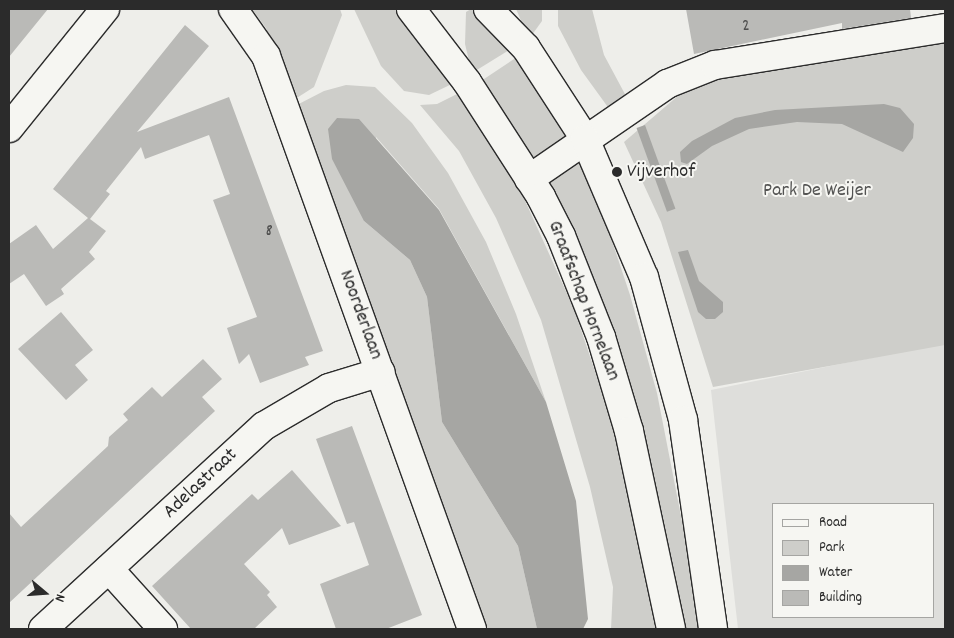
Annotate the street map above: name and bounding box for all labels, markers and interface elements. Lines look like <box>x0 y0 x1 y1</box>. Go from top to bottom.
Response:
house number: 2 <box>742 16 750 38</box>
place label: Vijverhof <box>627 160 695 184</box>
marker: Vijverhof <box>611 166 623 178</box>
park label: Park De Weijer <box>763 179 871 203</box>
street label: Graafschap Hornelaan <box>541 218 625 384</box>
house number: 8 <box>265 221 273 243</box>
street label: Noorderlaan <box>333 267 387 363</box>
street label: Adelastraat <box>159 444 243 524</box>
legend <box>772 503 934 618</box>
text: Road <box>819 512 847 534</box>
text: Park <box>819 537 845 559</box>
text: Water <box>819 562 852 584</box>
north arrow <box>20 568 70 618</box>
text: Building <box>819 587 862 609</box>
text: N <box>49 591 70 604</box>

